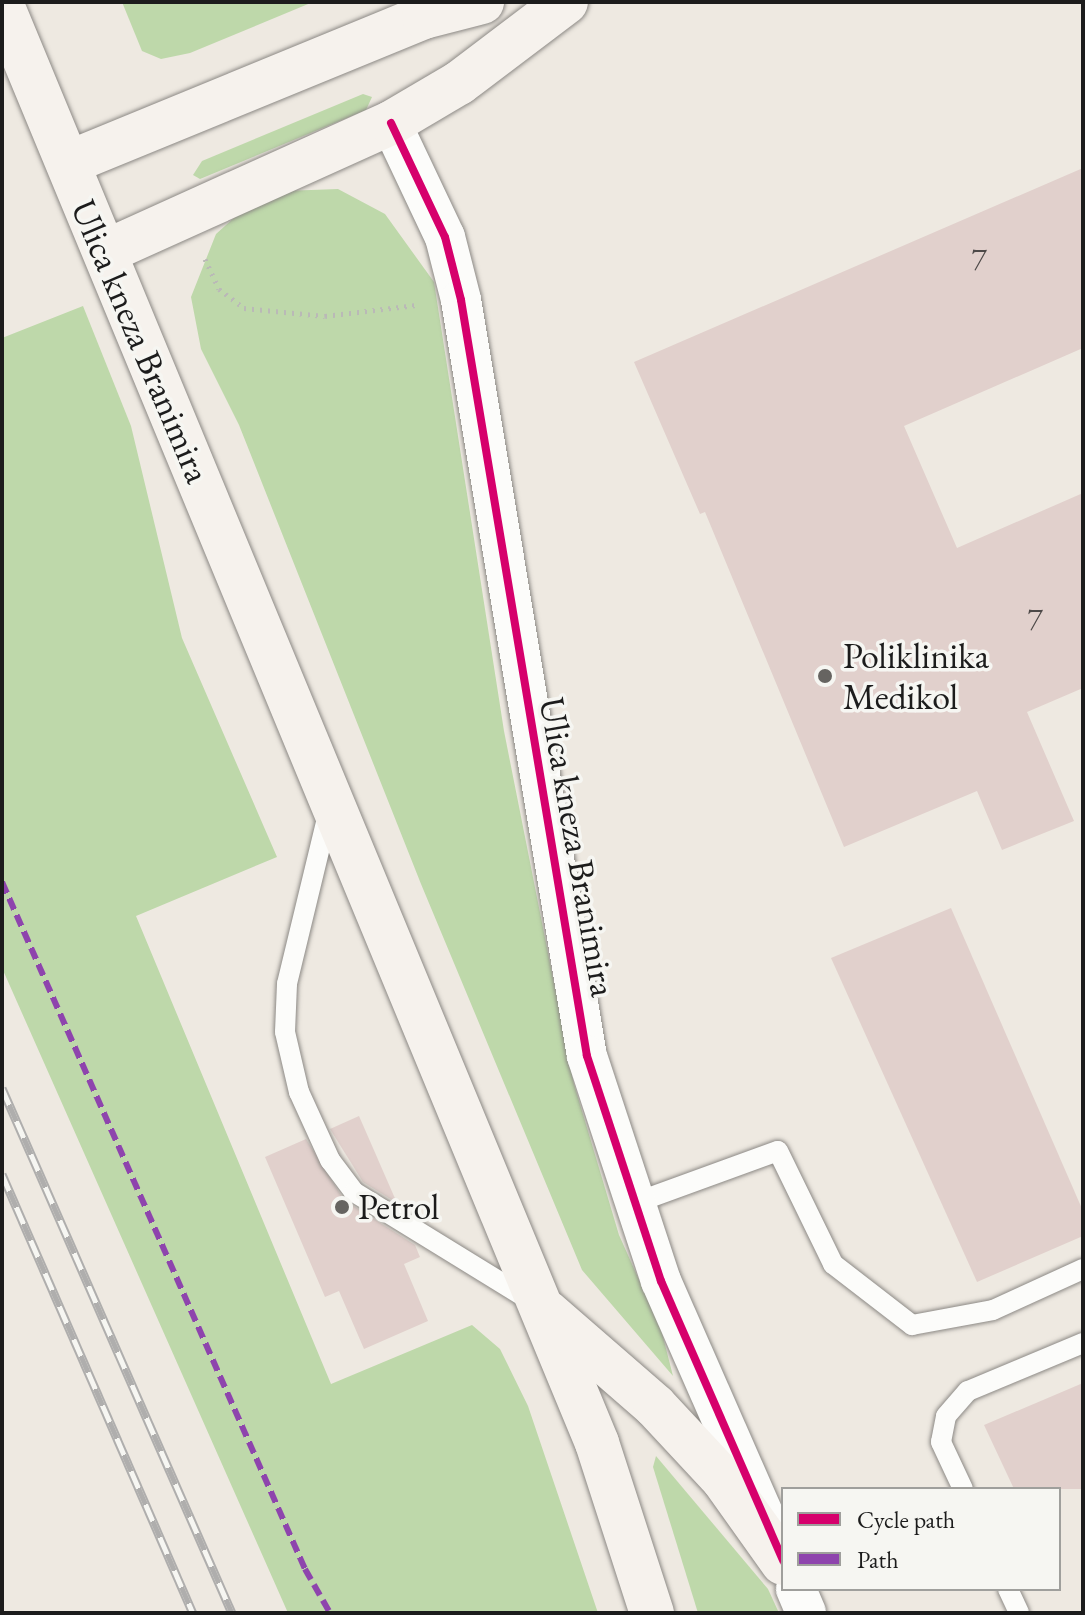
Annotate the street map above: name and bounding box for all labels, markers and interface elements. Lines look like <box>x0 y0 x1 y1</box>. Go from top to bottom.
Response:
street label: Ulica kneza Branimira <box>62 193 220 489</box>
house number: 7 <box>971 239 987 277</box>
house number: 7 <box>1027 599 1043 637</box>
place label: Poliklinika Medikol <box>843 633 989 718</box>
marker: Poliklinika Medikol <box>814 665 836 687</box>
street label: Ulica kneza Branimira <box>530 694 626 1000</box>
place label: Petrol <box>358 1185 439 1229</box>
marker: Petrol <box>333 1198 351 1216</box>
legend <box>781 1487 1061 1591</box>
text: Cycle path <box>857 1504 955 1535</box>
text: Path <box>857 1544 899 1575</box>

